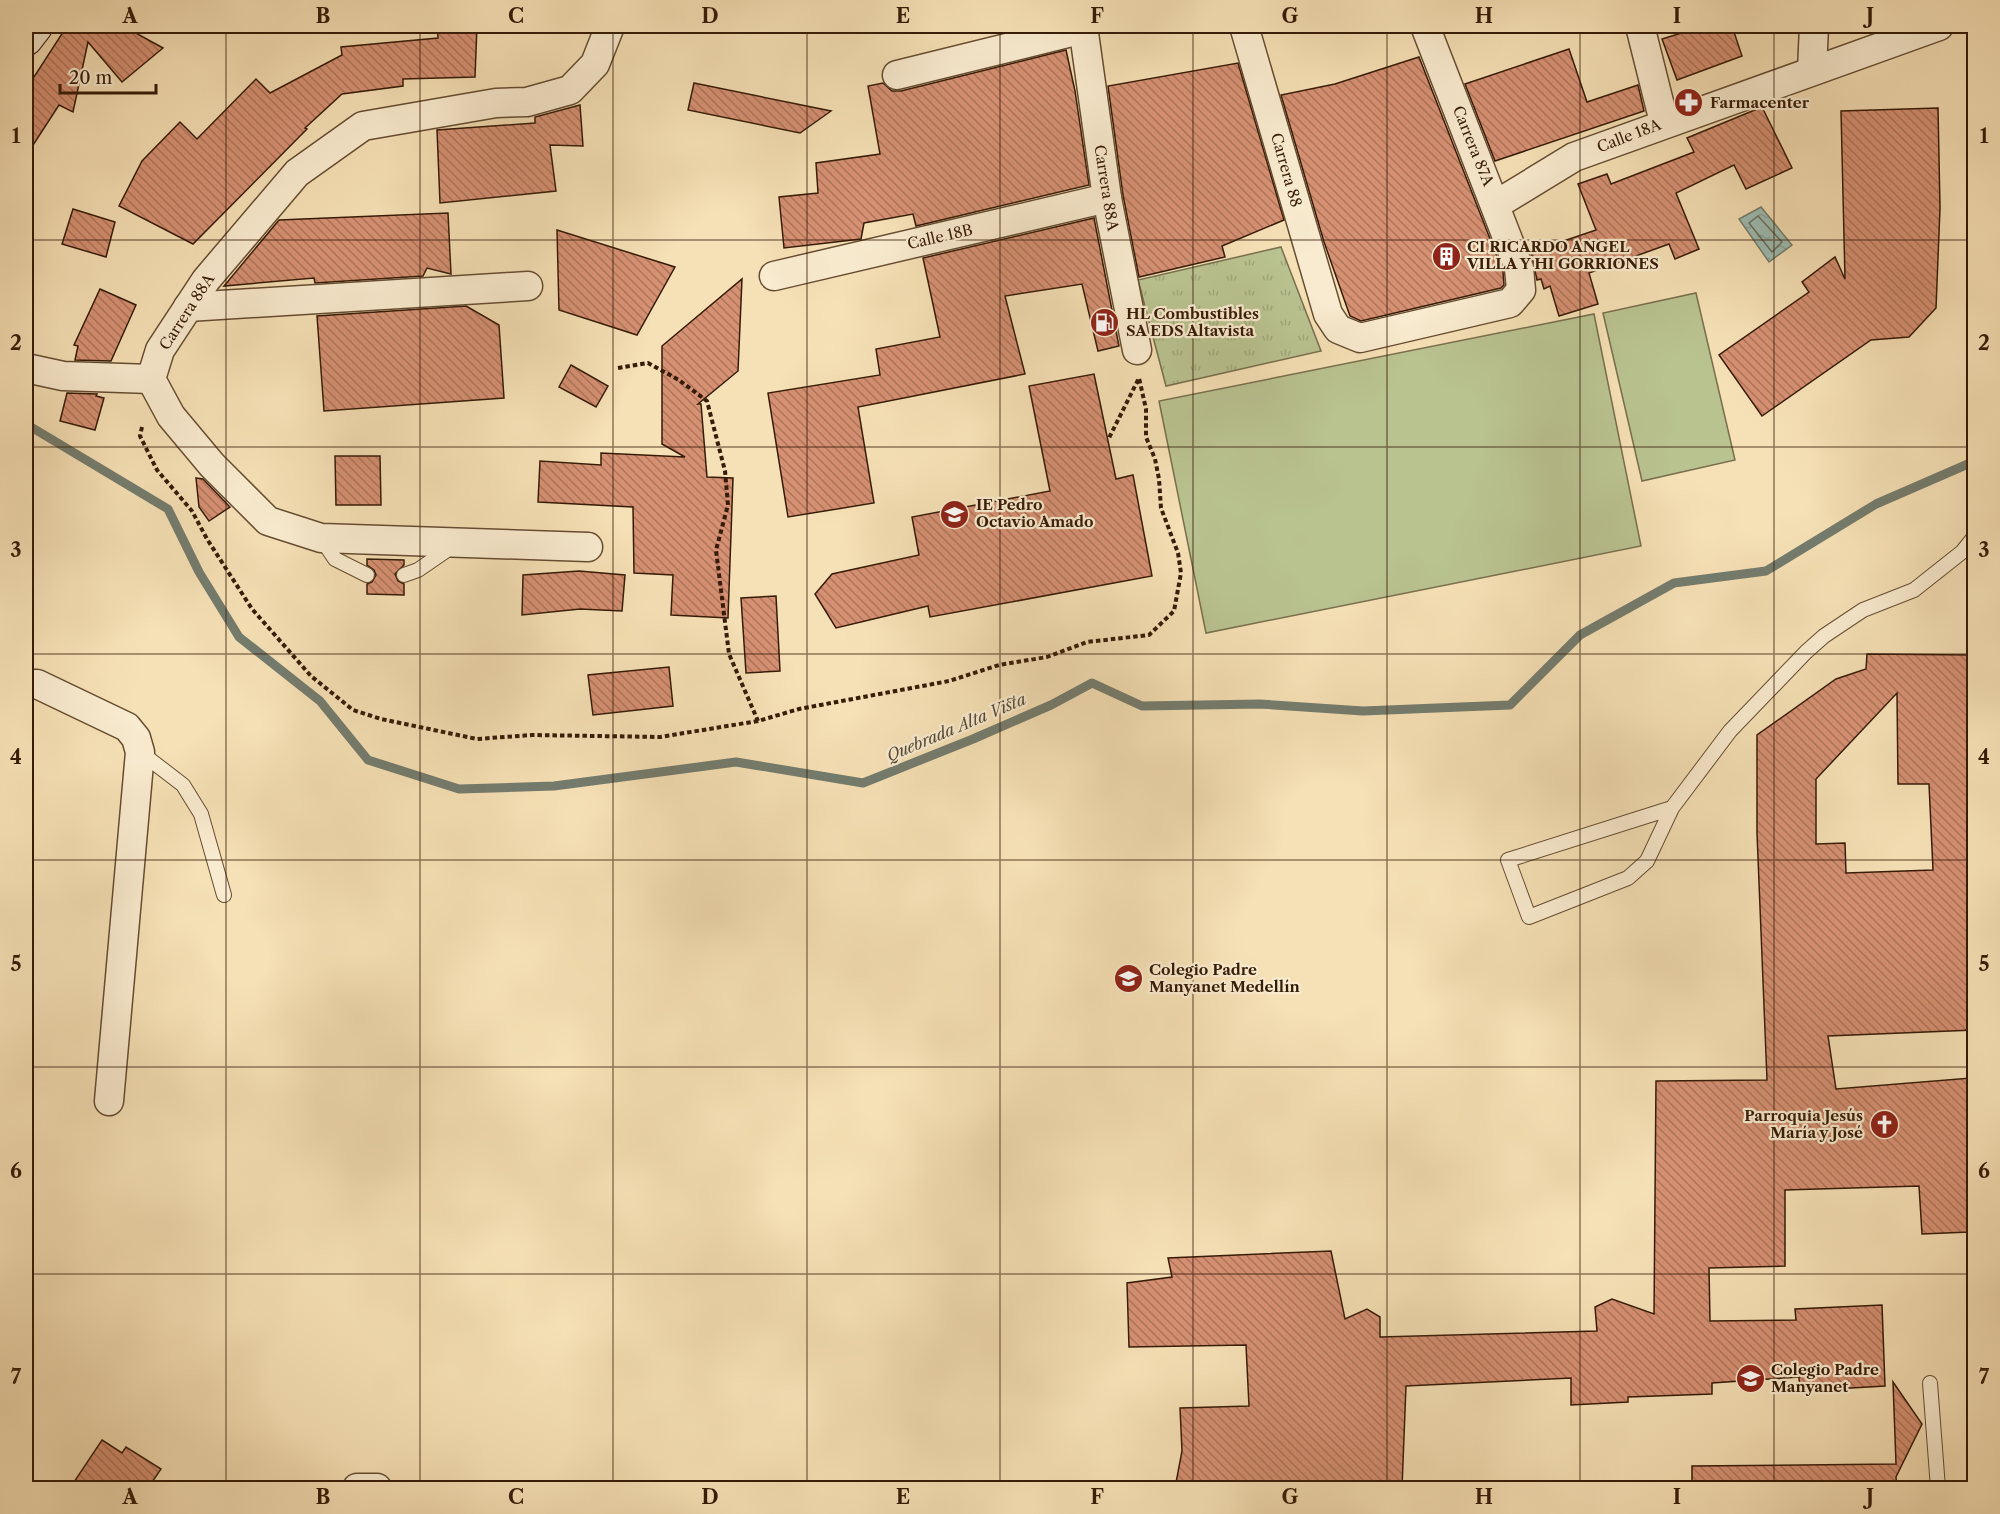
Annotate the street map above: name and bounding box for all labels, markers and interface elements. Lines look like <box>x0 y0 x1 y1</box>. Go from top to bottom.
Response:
text: A <box>121 4 138 28</box>
text: B <box>316 4 331 28</box>
text: C <box>508 4 524 28</box>
text: D <box>701 4 719 28</box>
text: E <box>896 4 910 28</box>
text: F <box>1090 4 1104 28</box>
text: G <box>1282 4 1299 28</box>
text: H <box>1475 4 1493 28</box>
text: I <box>1673 4 1681 28</box>
text: J <box>1862 4 1874 28</box>
scale bar <box>60 57 156 95</box>
text: 20 m <box>69 67 113 89</box>
pharmacy icon: Farmacenter <box>1673 87 1705 119</box>
place label: Farmacenter <box>1710 93 1810 112</box>
street label: Carrera 87A <box>1449 103 1499 190</box>
street label: Calle 18A <box>1594 114 1664 156</box>
text: 1 <box>12 124 21 148</box>
text: 1 <box>1980 124 1989 148</box>
street label: Carrera 88 <box>1267 131 1306 209</box>
street label: Carrera 88A <box>1090 143 1123 233</box>
street label: Calle 18B <box>905 220 974 253</box>
place label: CI RICARDO ANGEL VILLA Y HI GORRIONES <box>1466 237 1659 273</box>
building icon: CI RICARDO ANGEL VILLA Y HI GORRIONES <box>1430 240 1462 272</box>
street label: Carrera 88A <box>155 269 219 353</box>
place label: HL Combustibles SA EDS Altavista <box>1126 304 1259 340</box>
fuel station icon: HL Combustibles SA EDS Altavista <box>1089 307 1121 339</box>
text: 2 <box>10 331 22 355</box>
text: 2 <box>1978 331 1990 355</box>
place label: IE Pedro Octavio Amado <box>976 495 1094 531</box>
school or university icon: IE Pedro Octavio Amado <box>939 498 971 530</box>
text: 3 <box>10 538 22 562</box>
text: 3 <box>1978 538 1990 562</box>
water label: Quebrada Alta Vista <box>883 688 1029 765</box>
text: 4 <box>10 745 22 769</box>
text: 4 <box>1978 745 1990 769</box>
text: 5 <box>10 952 22 976</box>
text: 5 <box>1978 952 1990 976</box>
place label: Colegio Padre Manyanet Medellín <box>1149 960 1300 996</box>
school or university icon: Colegio Padre Manyanet Medellín <box>1112 963 1144 995</box>
place label: Parroquia Jesús María y José <box>1744 1106 1863 1142</box>
church icon: Parroquia Jesús María y José <box>1868 1109 1900 1141</box>
text: 6 <box>10 1159 22 1183</box>
text: 6 <box>1978 1159 1990 1183</box>
place label: Colegio Padre Manyanet <box>1771 1360 1879 1396</box>
school or university icon: Colegio Padre Manyanet <box>1734 1363 1766 1395</box>
text: 7 <box>11 1365 22 1389</box>
text: 7 <box>1979 1365 1990 1389</box>
text: A <box>121 1485 138 1509</box>
text: B <box>316 1485 331 1509</box>
text: C <box>508 1485 524 1509</box>
text: D <box>701 1485 719 1509</box>
text: E <box>896 1485 910 1509</box>
text: F <box>1090 1485 1104 1509</box>
text: G <box>1282 1485 1299 1509</box>
text: H <box>1475 1485 1493 1509</box>
text: I <box>1673 1485 1681 1509</box>
text: J <box>1862 1485 1874 1509</box>

